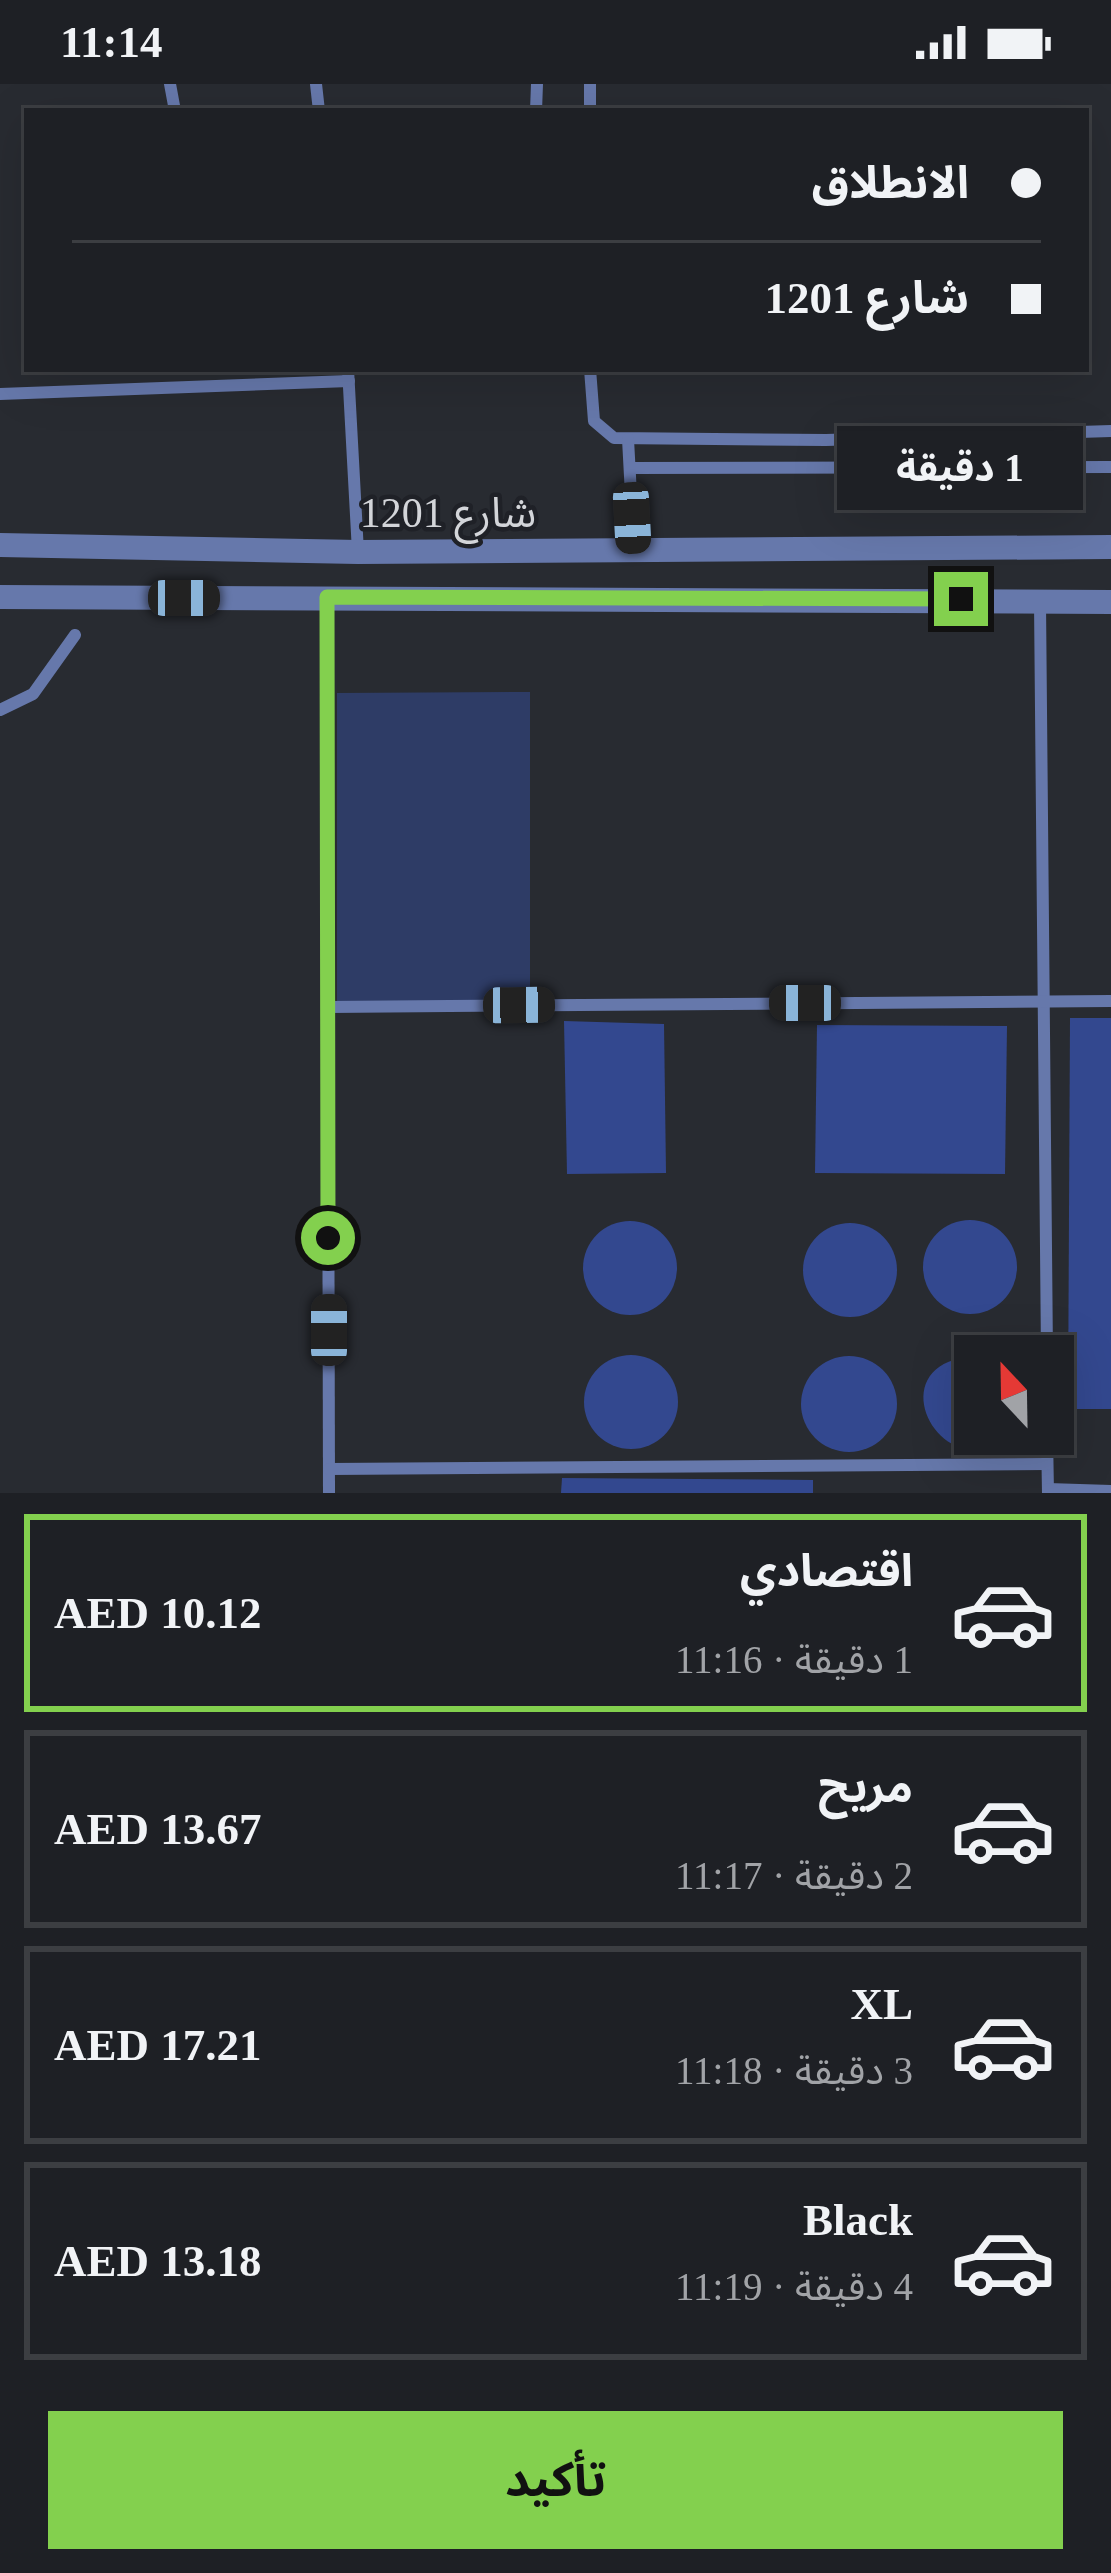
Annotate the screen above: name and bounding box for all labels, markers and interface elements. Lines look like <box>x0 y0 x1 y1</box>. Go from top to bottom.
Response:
text: 11:14 <box>60 17 163 67</box>
text: الانطلاق <box>812 158 969 208</box>
text: شارع 1201 <box>764 273 969 323</box>
callout: 1 دقيقة <box>838 425 1084 509</box>
text: 1 دقيقة <box>896 446 1024 489</box>
car <box>612 481 652 555</box>
street label: شارع 1201 <box>360 490 536 544</box>
route end <box>934 572 988 626</box>
car <box>148 580 220 616</box>
car <box>769 985 841 1021</box>
car <box>483 986 555 1024</box>
route start <box>301 1211 355 1265</box>
car <box>311 1294 347 1366</box>
north arrow <box>954 1335 1074 1455</box>
map controls <box>954 1335 1074 1455</box>
text: اقتصادي <box>740 1546 913 1596</box>
icon: car <box>949 1559 1057 1667</box>
text: AED 10.12 <box>54 1588 262 1638</box>
text: 1 دقيقة · 11:16 <box>675 1638 913 1681</box>
text: مريح <box>818 1762 913 1812</box>
icon: car <box>949 1775 1057 1883</box>
text: AED 13.67 <box>54 1804 262 1854</box>
text: 2 دقيقة · 11:17 <box>675 1854 913 1897</box>
text: XL <box>850 1979 913 2029</box>
icon: car <box>949 1991 1057 2099</box>
text: AED 17.21 <box>54 2020 262 2070</box>
text: 3 دقيقة · 11:18 <box>675 2049 913 2092</box>
text: Black <box>803 2195 913 2245</box>
icon: car <box>949 2207 1057 2315</box>
text: AED 13.18 <box>54 2236 262 2286</box>
text: 4 دقيقة · 11:19 <box>675 2265 913 2308</box>
button: تأكيد <box>48 2411 1063 2549</box>

